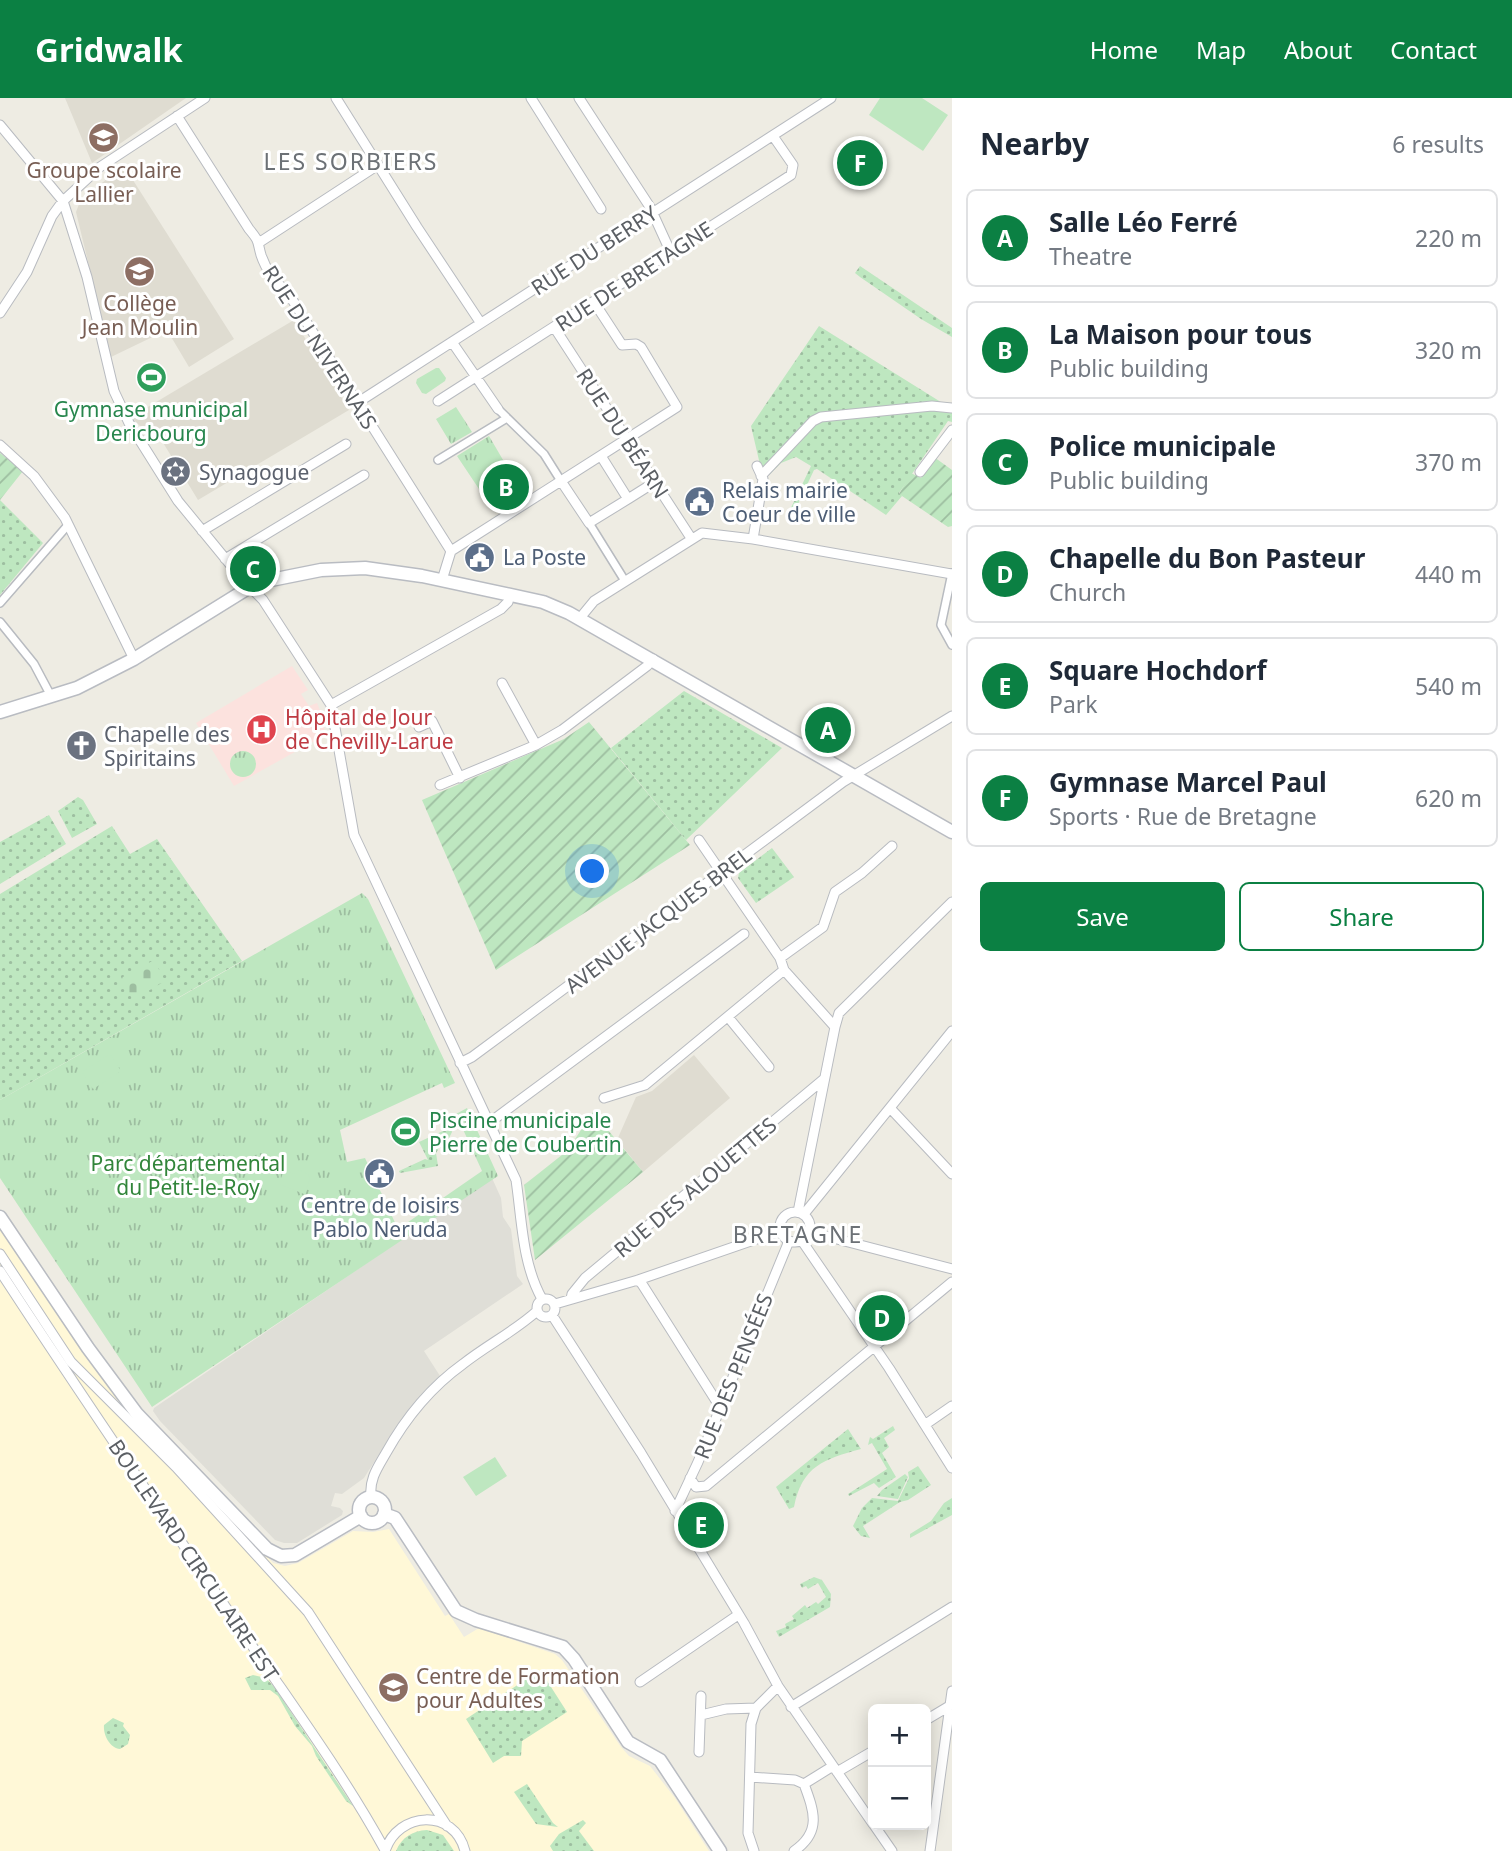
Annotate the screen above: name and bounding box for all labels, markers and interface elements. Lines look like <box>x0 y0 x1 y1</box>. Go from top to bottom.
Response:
text: Gridwalk <box>35 27 183 72</box>
text: Home <box>1090 33 1158 66</box>
text: Map <box>1196 33 1246 66</box>
text: About <box>1284 33 1352 66</box>
text: Contact <box>1390 33 1477 66</box>
school or university icon: Groupe scolaire Lallier <box>87 121 121 155</box>
text: Nearby <box>980 123 1089 164</box>
text: 6 results <box>1392 128 1484 160</box>
pin: F <box>837 137 883 189</box>
district label: LES SORBIERS <box>264 145 438 177</box>
place label: Groupe scolaire Lallier <box>26 156 182 208</box>
street label: RUE DU BERRY <box>526 199 663 301</box>
text: Salle Léo Ferré <box>1049 204 1238 240</box>
street label: RUE DE BRETAGNE <box>550 215 718 337</box>
text: A <box>997 222 1013 254</box>
text: 220 m <box>1415 222 1482 254</box>
text: Theatre <box>1049 240 1132 272</box>
school or university icon: Collège Jean Moulin <box>123 254 157 288</box>
street label: RUE DU NIVERNAIS <box>256 260 384 434</box>
place label: Collège Jean Moulin <box>80 289 198 341</box>
text: La Maison pour tous <box>1049 316 1312 352</box>
text: B <box>997 334 1013 366</box>
text: 320 m <box>1415 334 1482 366</box>
text: Public building <box>1049 352 1209 384</box>
sports icon: Gymnase municipal Dericbourg <box>134 360 168 394</box>
street label: RUE DU BÉARN <box>571 363 675 503</box>
place label: Gymnase municipal Dericbourg <box>54 395 248 447</box>
text: Police municipale <box>1049 428 1276 464</box>
text: C <box>998 446 1012 478</box>
text: 370 m <box>1415 446 1482 478</box>
synagogue icon: Synagogue <box>159 455 193 489</box>
place label: Synagogue <box>199 458 309 486</box>
pin: B <box>483 461 529 513</box>
text: Public building <box>1049 464 1209 496</box>
place label: Relais mairie Coeur de ville <box>722 476 856 528</box>
public building icon: Relais mairie Coeur de ville <box>682 485 716 519</box>
public building icon: La Poste <box>463 540 497 574</box>
text: Chapelle du Bon Pasteur <box>1049 540 1365 576</box>
pin: C <box>230 543 276 595</box>
place label: La Poste <box>503 543 586 571</box>
text: D <box>997 558 1013 590</box>
text: 440 m <box>1415 558 1482 590</box>
text: Church <box>1049 576 1126 608</box>
text: Square Hochdorf <box>1049 652 1266 688</box>
text: E <box>999 670 1011 702</box>
text: 540 m <box>1415 670 1482 702</box>
text: Park <box>1049 688 1098 720</box>
place label: Hôpital de Jour de Chevilly-Larue <box>285 703 454 755</box>
pin: A <box>805 704 851 756</box>
hospital icon: Hôpital de Jour de Chevilly-Larue <box>245 712 279 746</box>
place label: Chapelle des Spiritains <box>104 720 230 772</box>
church icon: Chapelle des Spiritains <box>64 729 98 763</box>
text: Gymnase Marcel Paul <box>1049 764 1327 800</box>
text: F <box>999 782 1011 814</box>
text: 620 m <box>1415 782 1482 814</box>
text: Sports · Rue de Bretagne <box>1049 800 1317 832</box>
street label: AVENUE JACQUES BREL <box>559 841 757 999</box>
your location <box>575 854 609 888</box>
button: Save <box>980 882 1225 951</box>
button: Share <box>1239 882 1484 951</box>
place label: Piscine municipale Pierre de Coubertin <box>429 1106 622 1158</box>
street label: RUE DES ALOUETTES <box>608 1111 782 1263</box>
sports icon: Piscine municipale Pierre de Coubertin <box>389 1115 423 1149</box>
park label: Parc départemental du Petit-le-Roy <box>90 1149 286 1201</box>
public building icon: Centre de loisirs Pablo Neruda <box>363 1156 397 1190</box>
place label: Centre de loisirs Pablo Neruda <box>300 1191 460 1243</box>
district label: BRETAGNE <box>733 1218 863 1250</box>
street label: RUE DES PENSÉES <box>687 1289 779 1463</box>
pin: D <box>859 1292 905 1344</box>
street label: BOULEVARD CIRCULAIRE EST <box>102 1434 286 1687</box>
pin: E <box>678 1499 724 1551</box>
place label: Centre de Formation pour Adultes <box>416 1662 620 1714</box>
school or university icon: Centre de Formation pour Adultes <box>376 1671 410 1705</box>
map controls <box>868 1704 931 1830</box>
button: + <box>868 1704 931 1767</box>
button: − <box>868 1767 931 1830</box>

